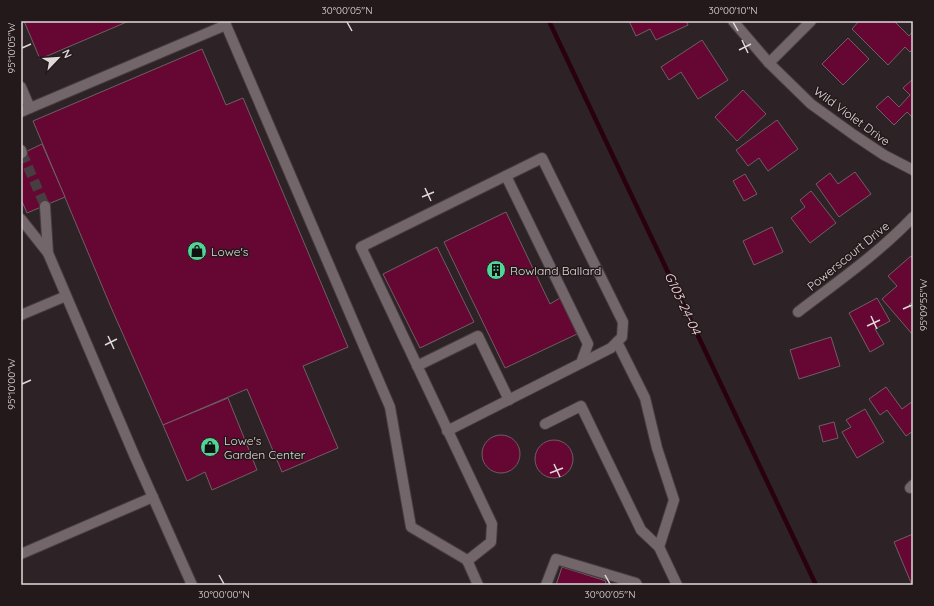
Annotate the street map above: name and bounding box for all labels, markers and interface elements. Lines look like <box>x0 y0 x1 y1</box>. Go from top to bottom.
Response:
text: 30°00'05"N <box>322 4 372 17</box>
text: 30°00'10"N <box>708 4 758 17</box>
text: 95°10'05"W <box>5 22 18 73</box>
north arrow <box>38 38 78 78</box>
text: N <box>59 47 75 60</box>
street label: Wild Violet Drive <box>811 83 893 149</box>
street label: Powerscourt Drive <box>804 218 892 294</box>
shop icon: Lowe's <box>186 240 208 262</box>
place label: Lowe's <box>211 244 249 259</box>
building icon: Rowland Ballard <box>485 259 507 281</box>
place label: Rowland Ballard <box>510 263 601 278</box>
water label: G103-24-04 <box>662 269 705 338</box>
text: 95°09'55"W <box>917 279 930 331</box>
text: 95°10'00"W <box>5 358 18 410</box>
place label: Lowe's Garden Center <box>224 433 306 462</box>
shop icon: Lowe's Garden Center <box>199 436 221 458</box>
text: 30°00'00"N <box>198 588 250 601</box>
text: 30°00'05"N <box>585 588 635 601</box>

